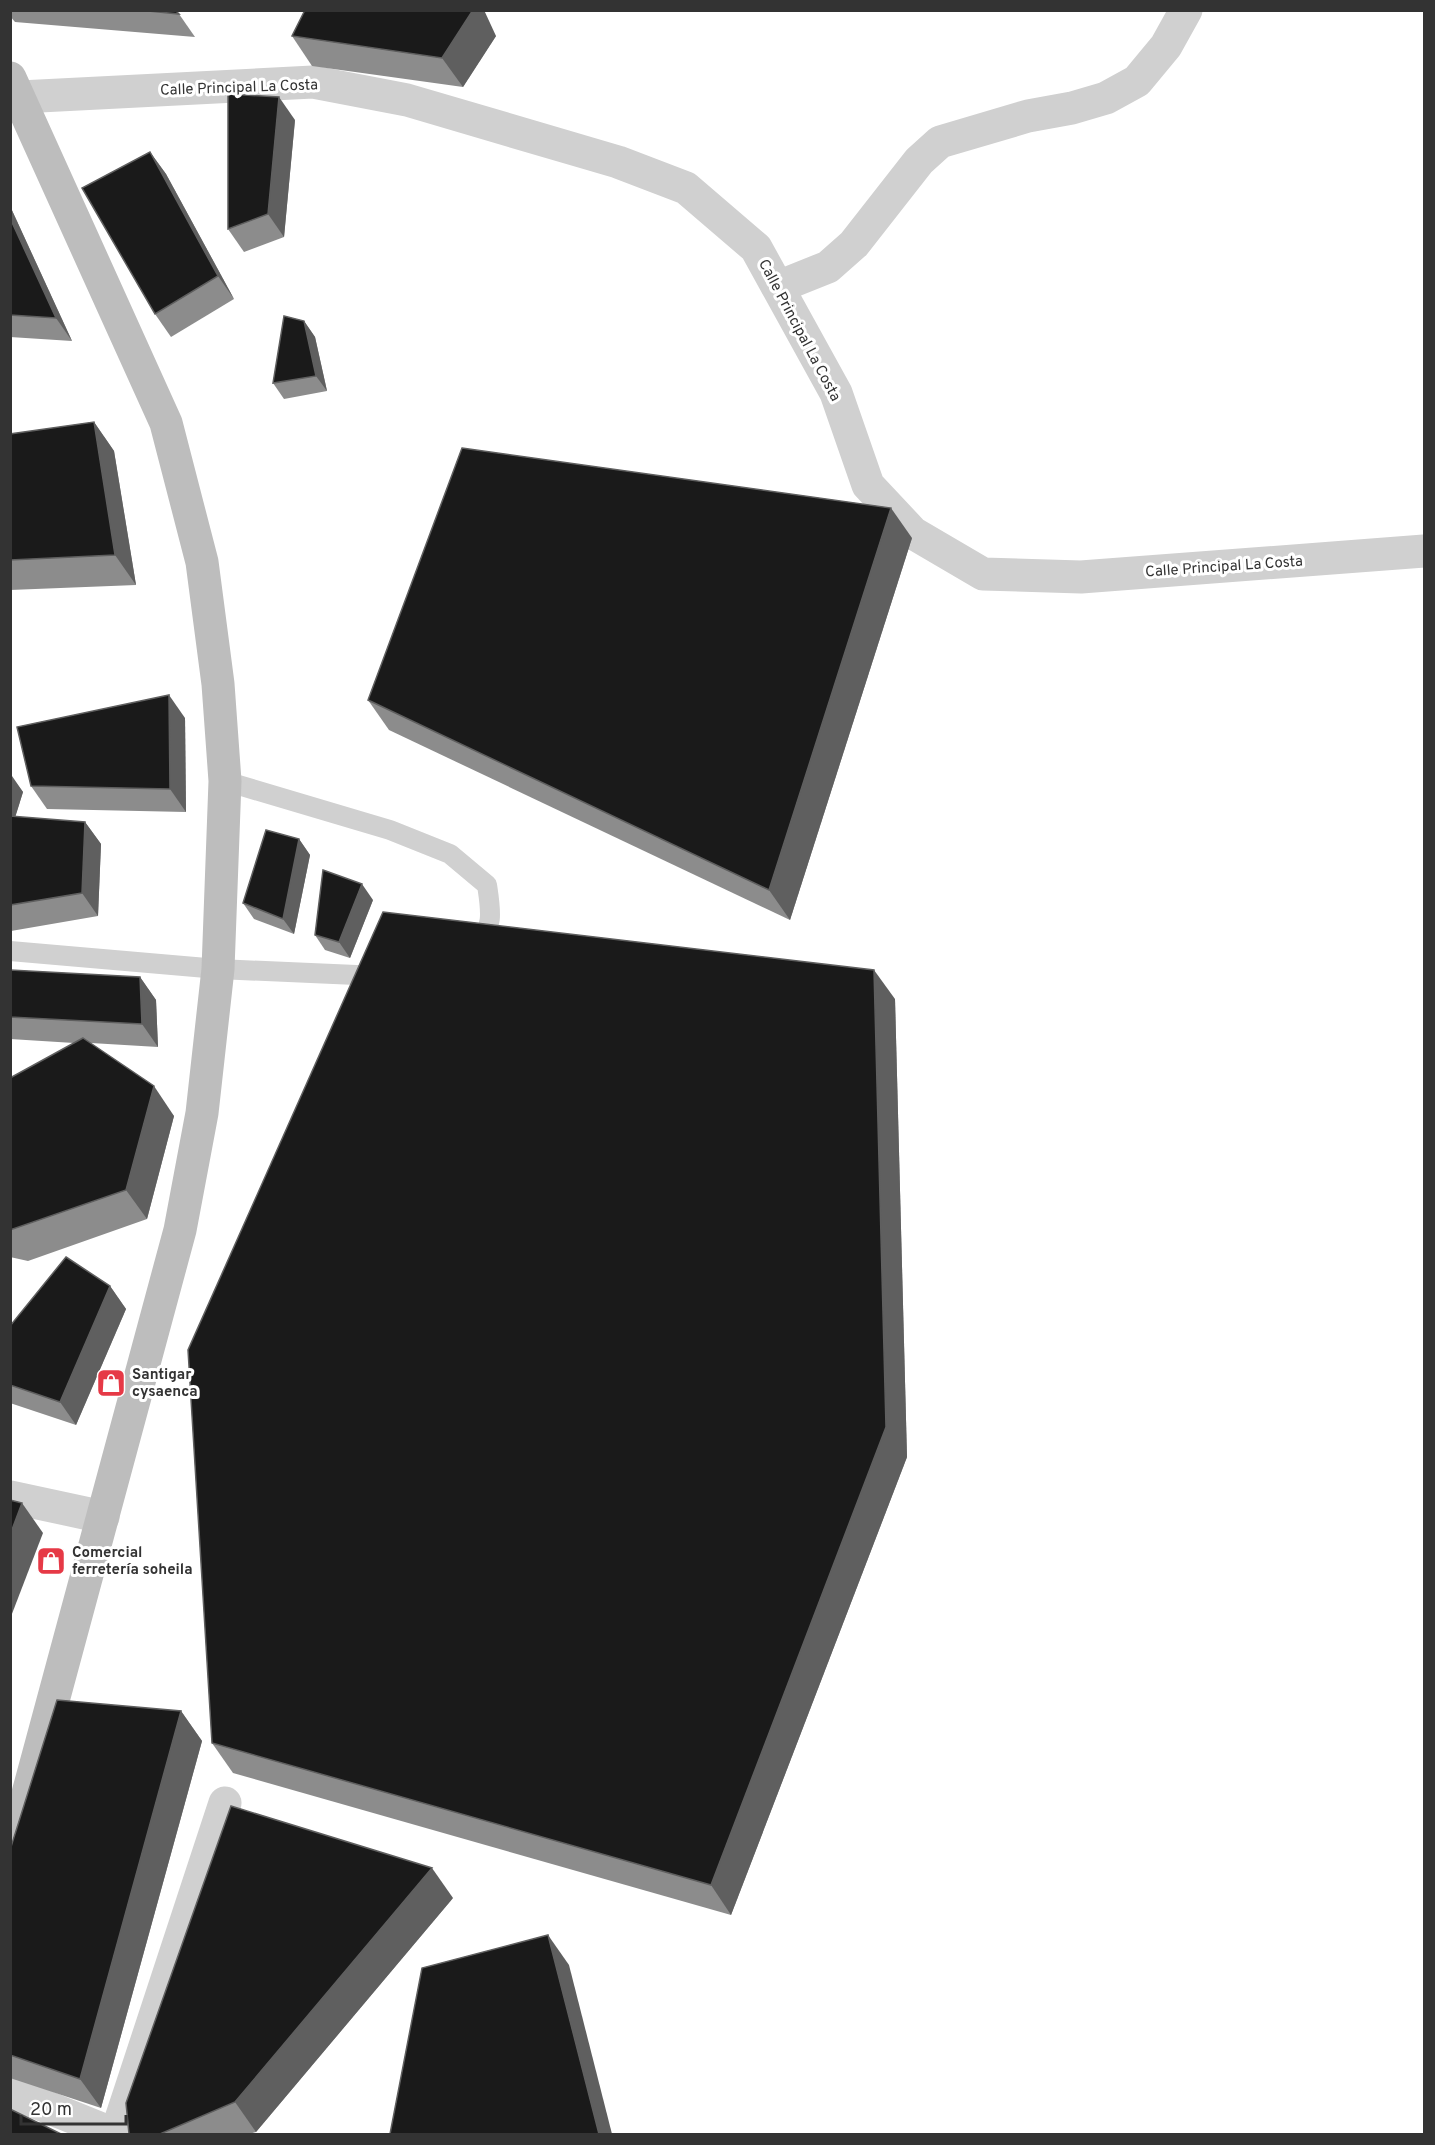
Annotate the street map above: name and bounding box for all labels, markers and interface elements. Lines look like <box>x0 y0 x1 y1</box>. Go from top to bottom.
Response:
street label: Calle Principal La Costa <box>160 76 318 101</box>
street label: Calle Principal La Costa <box>753 256 844 405</box>
street label: Calle Principal La Costa <box>1145 553 1304 582</box>
place label: Santigar cysaenca <box>132 1366 198 1402</box>
shop icon: Santigar cysaenca <box>95 1367 127 1399</box>
place label: Comercial ferretería soheila <box>72 1544 193 1580</box>
shop icon: Comercial ferretería soheila <box>35 1545 67 1577</box>
scale bar <box>21 2088 126 2126</box>
text: 20 m <box>30 2099 72 2122</box>

